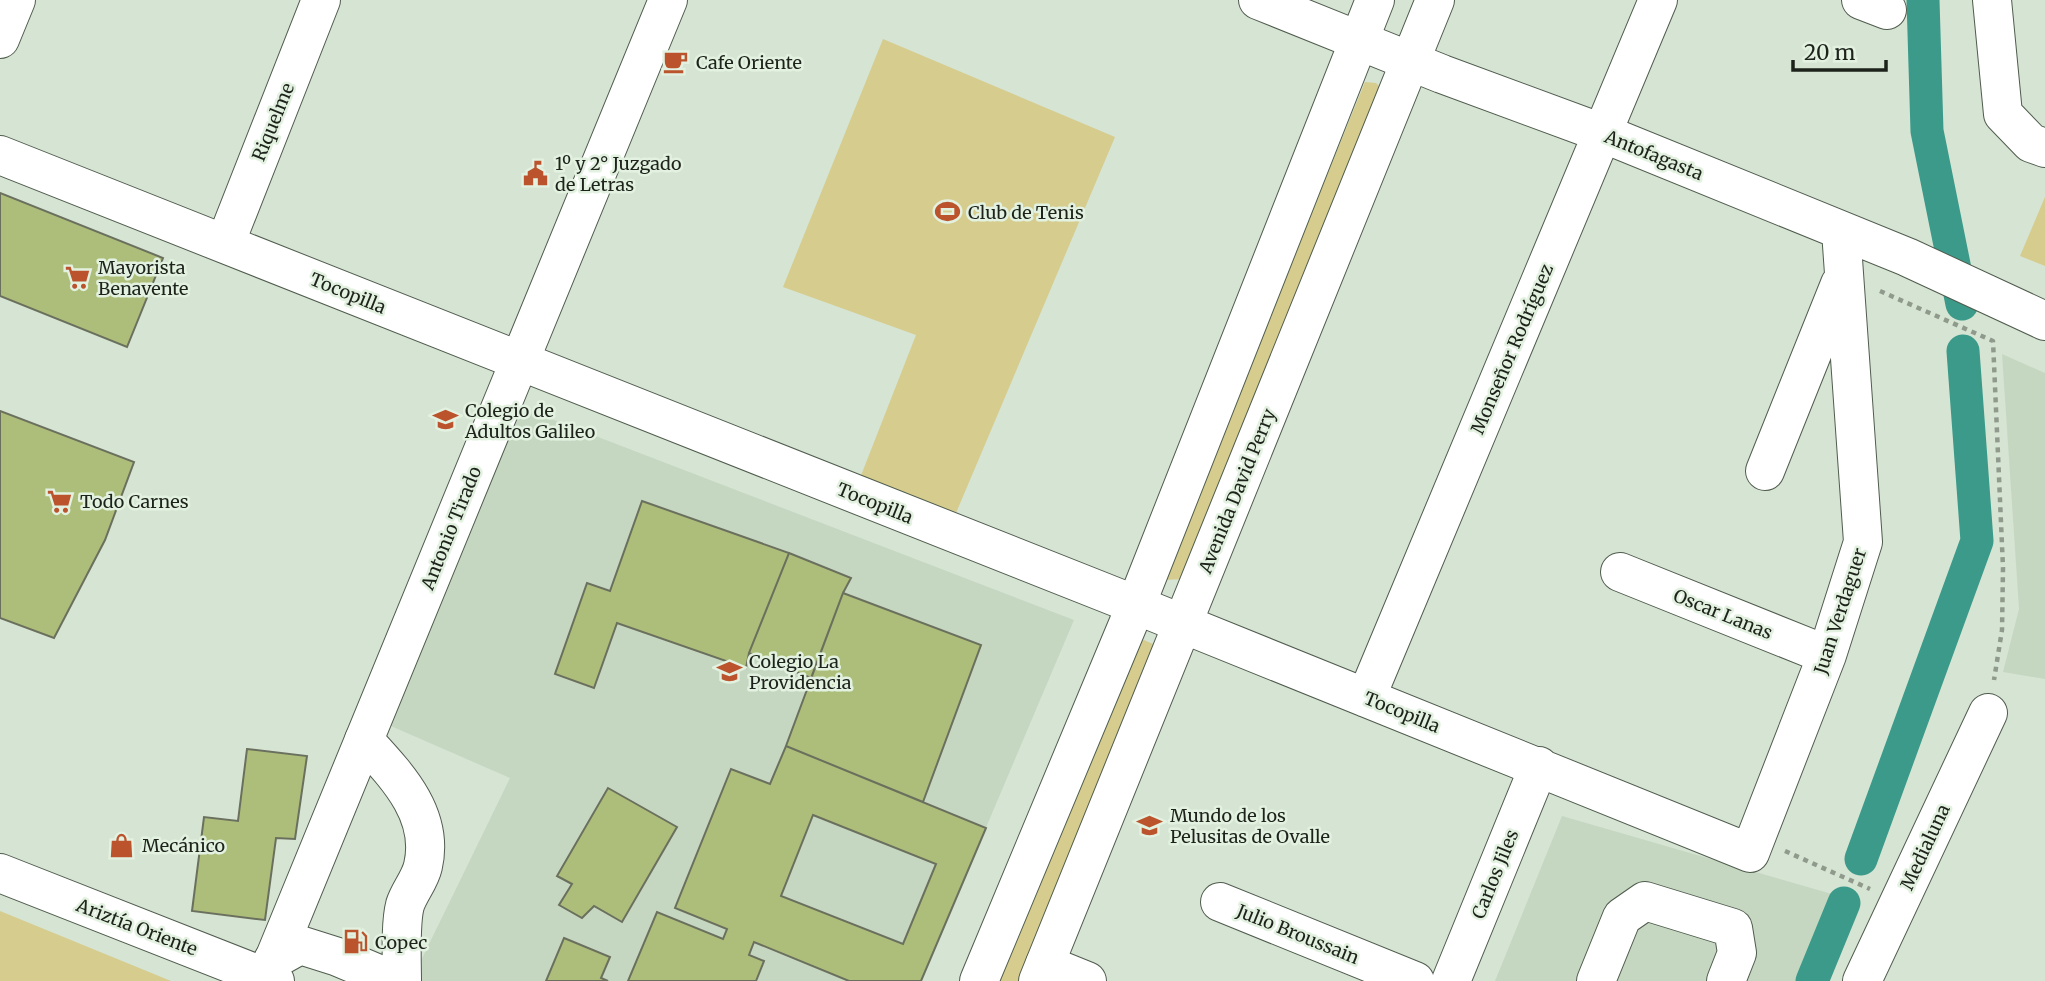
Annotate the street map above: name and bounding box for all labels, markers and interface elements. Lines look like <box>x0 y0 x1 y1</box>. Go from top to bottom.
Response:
scale bar <box>1793 28 1886 72</box>
text: 20 m <box>1804 39 1856 66</box>
cafe icon: Cafe Oriente <box>662 48 690 76</box>
place label: Cafe Oriente <box>696 51 802 74</box>
street label: Riquelme <box>247 80 299 164</box>
street label: Antofagasta <box>1600 124 1707 185</box>
place label: 1º y 2° Juzgado de Letras <box>555 152 682 196</box>
public building icon: 1º y 2° Juzgado de Letras <box>521 159 549 187</box>
sports icon: Club de Tenis <box>934 198 962 226</box>
place label: Club de Tenis <box>968 201 1084 224</box>
place label: Mayorista Benavente <box>98 256 188 300</box>
street label: Monseñor Rodríguez <box>1466 260 1558 437</box>
supermarket icon: Mayorista Benavente <box>64 263 92 291</box>
street label: Tocopilla <box>307 267 390 319</box>
place label: Colegio de Adultos Galileo <box>464 399 595 443</box>
street label: Avenida David Perry <box>1193 405 1281 578</box>
school or university icon: Colegio de Adultos Galileo <box>431 406 459 434</box>
street label: Antonio Tirado <box>415 463 486 594</box>
street label: Tocopilla <box>834 477 917 529</box>
supermarket icon: Todo Carnes <box>46 487 74 515</box>
place label: Todo Carnes <box>80 490 189 513</box>
street label: Juan Verdaguer <box>1808 545 1871 678</box>
street label: Oscar Lanas <box>1670 584 1776 644</box>
place label: Colegio La Providencia <box>749 650 852 694</box>
school or university icon: Colegio La Providencia <box>715 657 743 685</box>
street label: Tocopilla <box>1361 686 1444 738</box>
street label: Medialuna <box>1895 800 1955 894</box>
place label: Mundo de los Pelusitas de Ovalle <box>1170 804 1330 848</box>
school or university icon: Mundo de los Pelusitas de Ovalle <box>1136 811 1164 839</box>
street label: Carlos Jiles <box>1467 826 1523 922</box>
shop icon: Mecánico <box>108 831 136 859</box>
place label: Mecánico <box>142 834 225 857</box>
street label: Ariztía Oriente <box>72 893 201 961</box>
street label: Julio Broussain <box>1232 899 1363 969</box>
fuel station icon: Copec <box>341 928 369 956</box>
place label: Copec <box>375 931 427 954</box>

